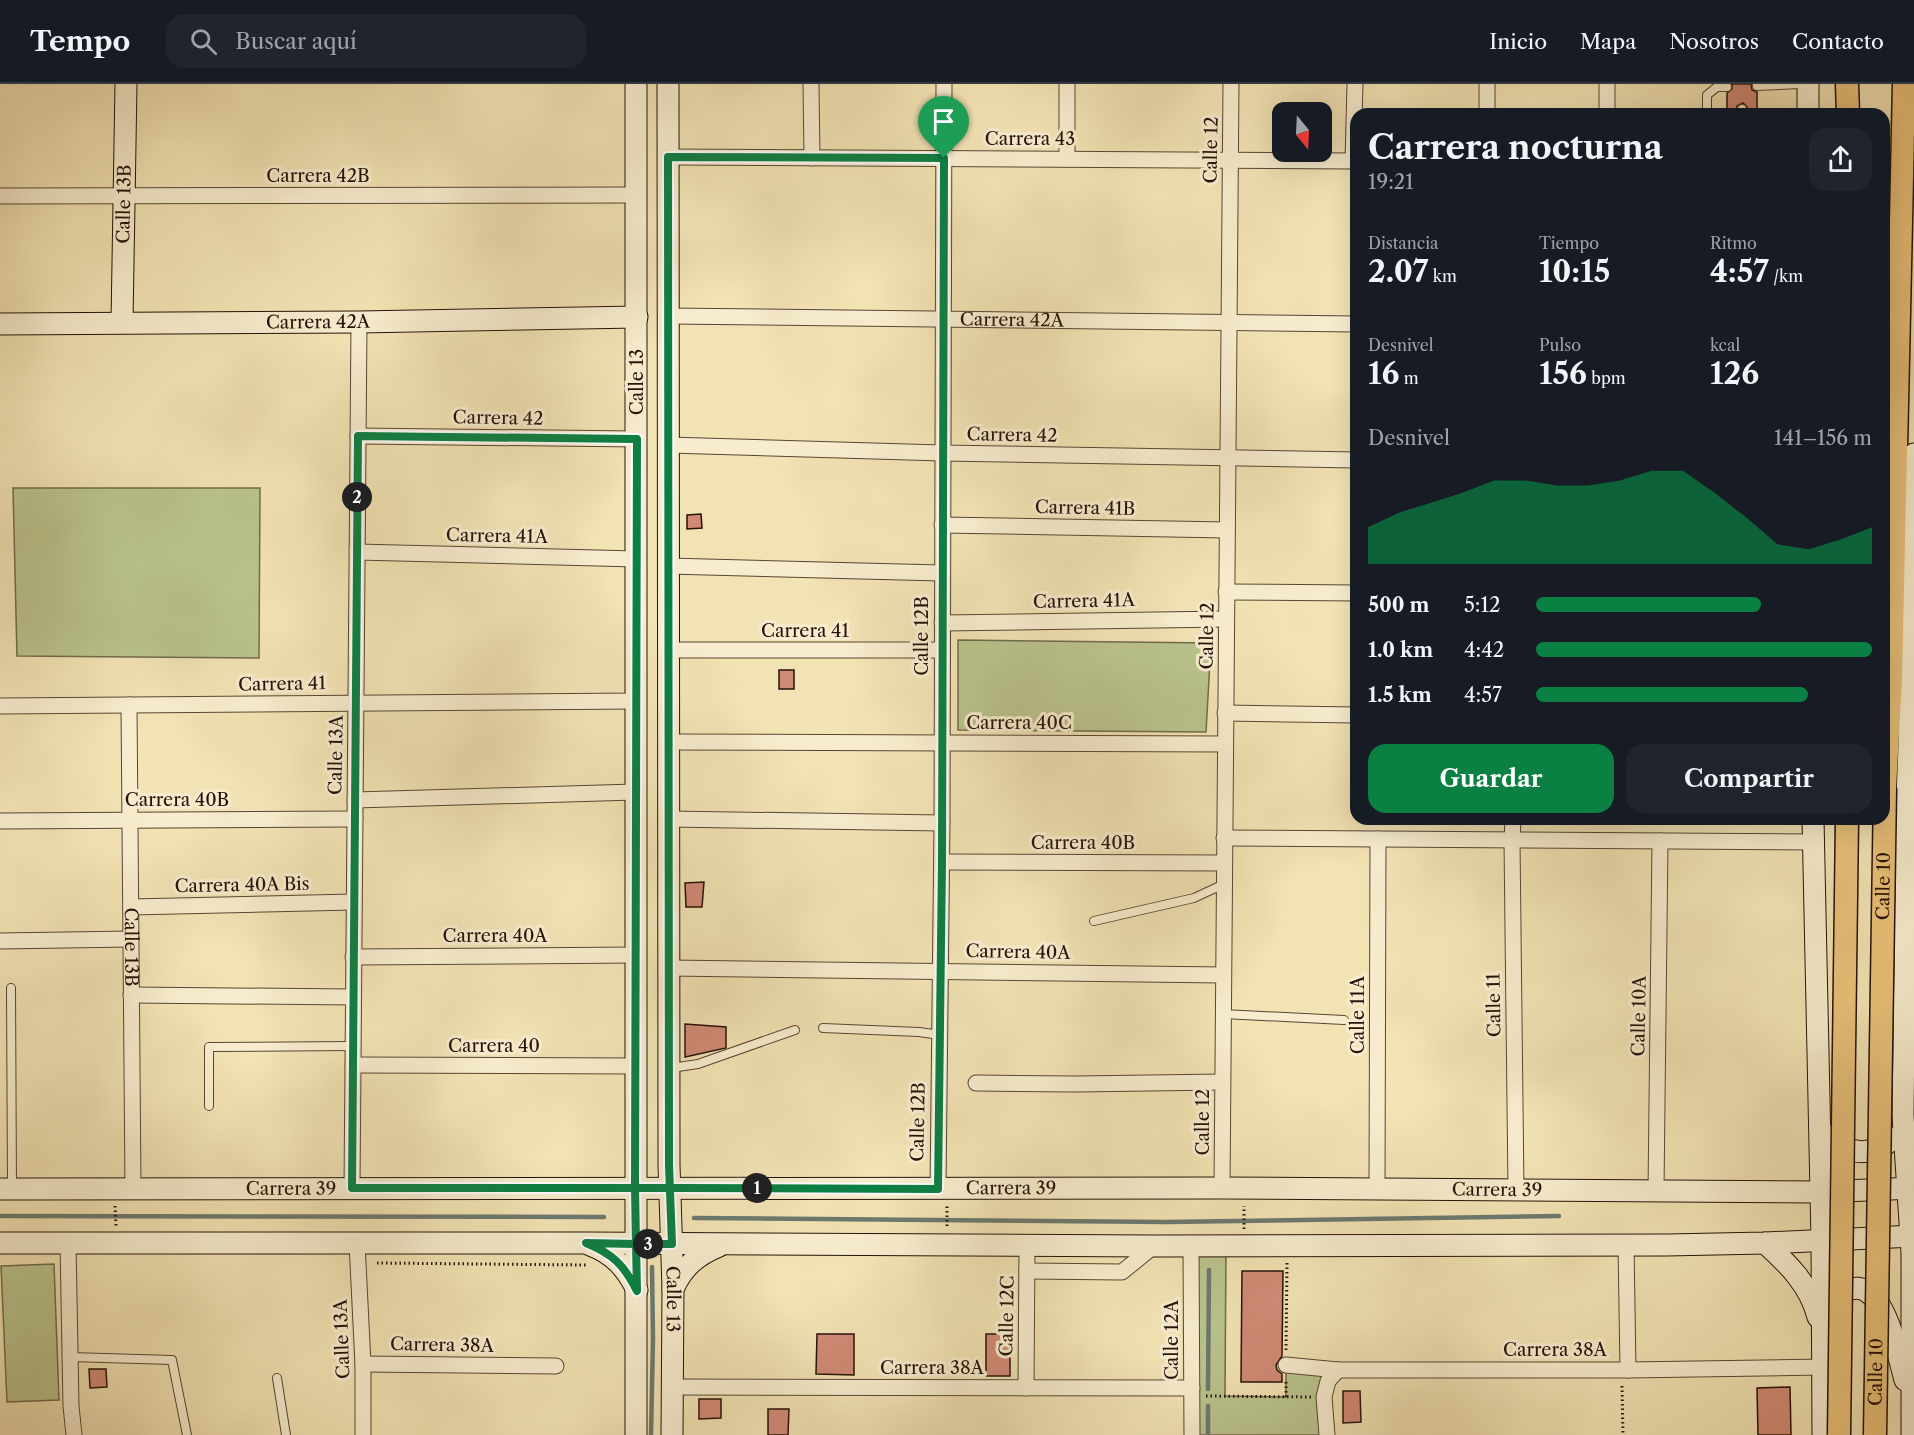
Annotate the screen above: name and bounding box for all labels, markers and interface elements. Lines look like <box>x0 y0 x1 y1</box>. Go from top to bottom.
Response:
search box <box>166 14 586 68</box>
text: Tempo <box>30 24 130 58</box>
icon: search <box>187 25 220 58</box>
text: Buscar aquí <box>235 28 357 55</box>
text: Inicio <box>1489 29 1547 54</box>
text: Mapa <box>1580 29 1636 54</box>
text: Nosotros <box>1669 29 1759 54</box>
text: Contacto <box>1792 29 1884 54</box>
pin <box>918 96 969 158</box>
north arrow <box>1272 102 1332 162</box>
map controls <box>1272 102 1332 162</box>
icon: arrive <box>927 105 960 138</box>
street label: Calle 12 <box>1199 116 1223 184</box>
text: Carrera nocturna <box>1368 127 1663 168</box>
street label: Carrera 43 <box>985 128 1075 150</box>
button: share <box>1809 128 1872 191</box>
street label: Calle 13B <box>112 164 136 244</box>
street label: Carrera 42B <box>266 165 370 187</box>
text: 19:21 <box>1368 170 1414 194</box>
text: Distancia <box>1368 233 1439 253</box>
text: Tiempo <box>1539 233 1599 253</box>
text: Ritmo <box>1710 233 1757 253</box>
text: 2.07 <box>1368 253 1428 290</box>
text: 10:15 <box>1539 253 1610 290</box>
text: 4:57 <box>1710 253 1769 290</box>
text: km <box>1428 266 1457 286</box>
text: /km <box>1769 266 1803 286</box>
street label: Carrera 42A <box>960 308 1065 332</box>
street label: Carrera 42A <box>266 311 371 334</box>
text: Desnivel <box>1368 335 1434 355</box>
text: Pulso <box>1539 335 1581 355</box>
text: kcal <box>1710 335 1740 355</box>
street label: Calle 13 <box>626 349 648 415</box>
text: 16 <box>1368 355 1399 392</box>
text: 156 <box>1539 355 1587 392</box>
text: 126 <box>1710 355 1759 392</box>
text: m <box>1399 368 1419 388</box>
text: bpm <box>1587 368 1626 388</box>
street label: Carrera 42 <box>452 406 544 430</box>
street label: Carrera 42 <box>966 423 1058 447</box>
text: Desnivel <box>1368 426 1450 450</box>
text: 141–156 m <box>1774 426 1872 450</box>
pin: 2 <box>342 482 372 512</box>
text: 2 <box>352 487 362 507</box>
street label: Carrera 41B <box>1035 496 1135 520</box>
street label: Carrera 41A <box>446 524 549 548</box>
street label: Carrera 41A <box>1033 589 1136 613</box>
text: 500 m <box>1368 593 1429 617</box>
text: 5:12 <box>1464 593 1500 617</box>
street label: Calle 12B <box>911 596 933 676</box>
street label: Calle 12 <box>1195 602 1219 670</box>
street label: Carrera 41 <box>761 620 849 642</box>
text: 1.0 km <box>1368 638 1433 662</box>
text: 4:42 <box>1464 638 1504 662</box>
street label: Carrera 41 <box>238 672 327 696</box>
text: 1.5 km <box>1368 683 1432 707</box>
text: 4:57 <box>1464 683 1502 707</box>
street label: Carrera 40C <box>966 712 1072 734</box>
street label: Calle 13A <box>324 714 348 795</box>
button: Guardar <box>1368 744 1614 813</box>
button: Compartir <box>1626 744 1872 813</box>
street label: Carrera 40B <box>125 789 229 811</box>
street label: Carrera 40B <box>1031 832 1135 854</box>
street label: Calle 10 <box>1872 852 1895 920</box>
street label: Carrera 40A Bis <box>174 873 310 897</box>
street label: Calle 13B <box>120 907 142 987</box>
street label: Carrera 40A <box>443 925 548 947</box>
street label: Carrera 40A <box>965 940 1071 964</box>
street label: Calle 11 <box>1482 972 1506 1037</box>
street label: Calle 11A <box>1347 975 1369 1054</box>
street label: Calle 10A <box>1627 975 1651 1057</box>
street label: Carrera 40 <box>448 1035 540 1057</box>
street label: Calle 12B <box>906 1082 930 1162</box>
street label: Calle 12 <box>1192 1089 1214 1155</box>
pin: 1 <box>742 1173 772 1203</box>
street label: Carrera 39 <box>966 1177 1056 1199</box>
street label: Carrera 39 <box>246 1178 336 1200</box>
text: 1 <box>753 1178 761 1198</box>
street label: Carrera 39 <box>1452 1179 1542 1201</box>
pin: 3 <box>633 1229 663 1259</box>
text: 3 <box>643 1234 653 1254</box>
street label: Calle 13 <box>661 1265 684 1332</box>
street label: Calle 12C <box>995 1275 1019 1357</box>
street label: Calle 13A <box>330 1298 354 1379</box>
street label: Calle 12A <box>1161 1299 1183 1380</box>
street label: Carrera 38A <box>390 1333 495 1357</box>
street label: Calle 10 <box>1864 1338 1887 1406</box>
street label: Carrera 38A <box>1503 1339 1608 1361</box>
street label: Carrera 38A <box>880 1357 985 1379</box>

